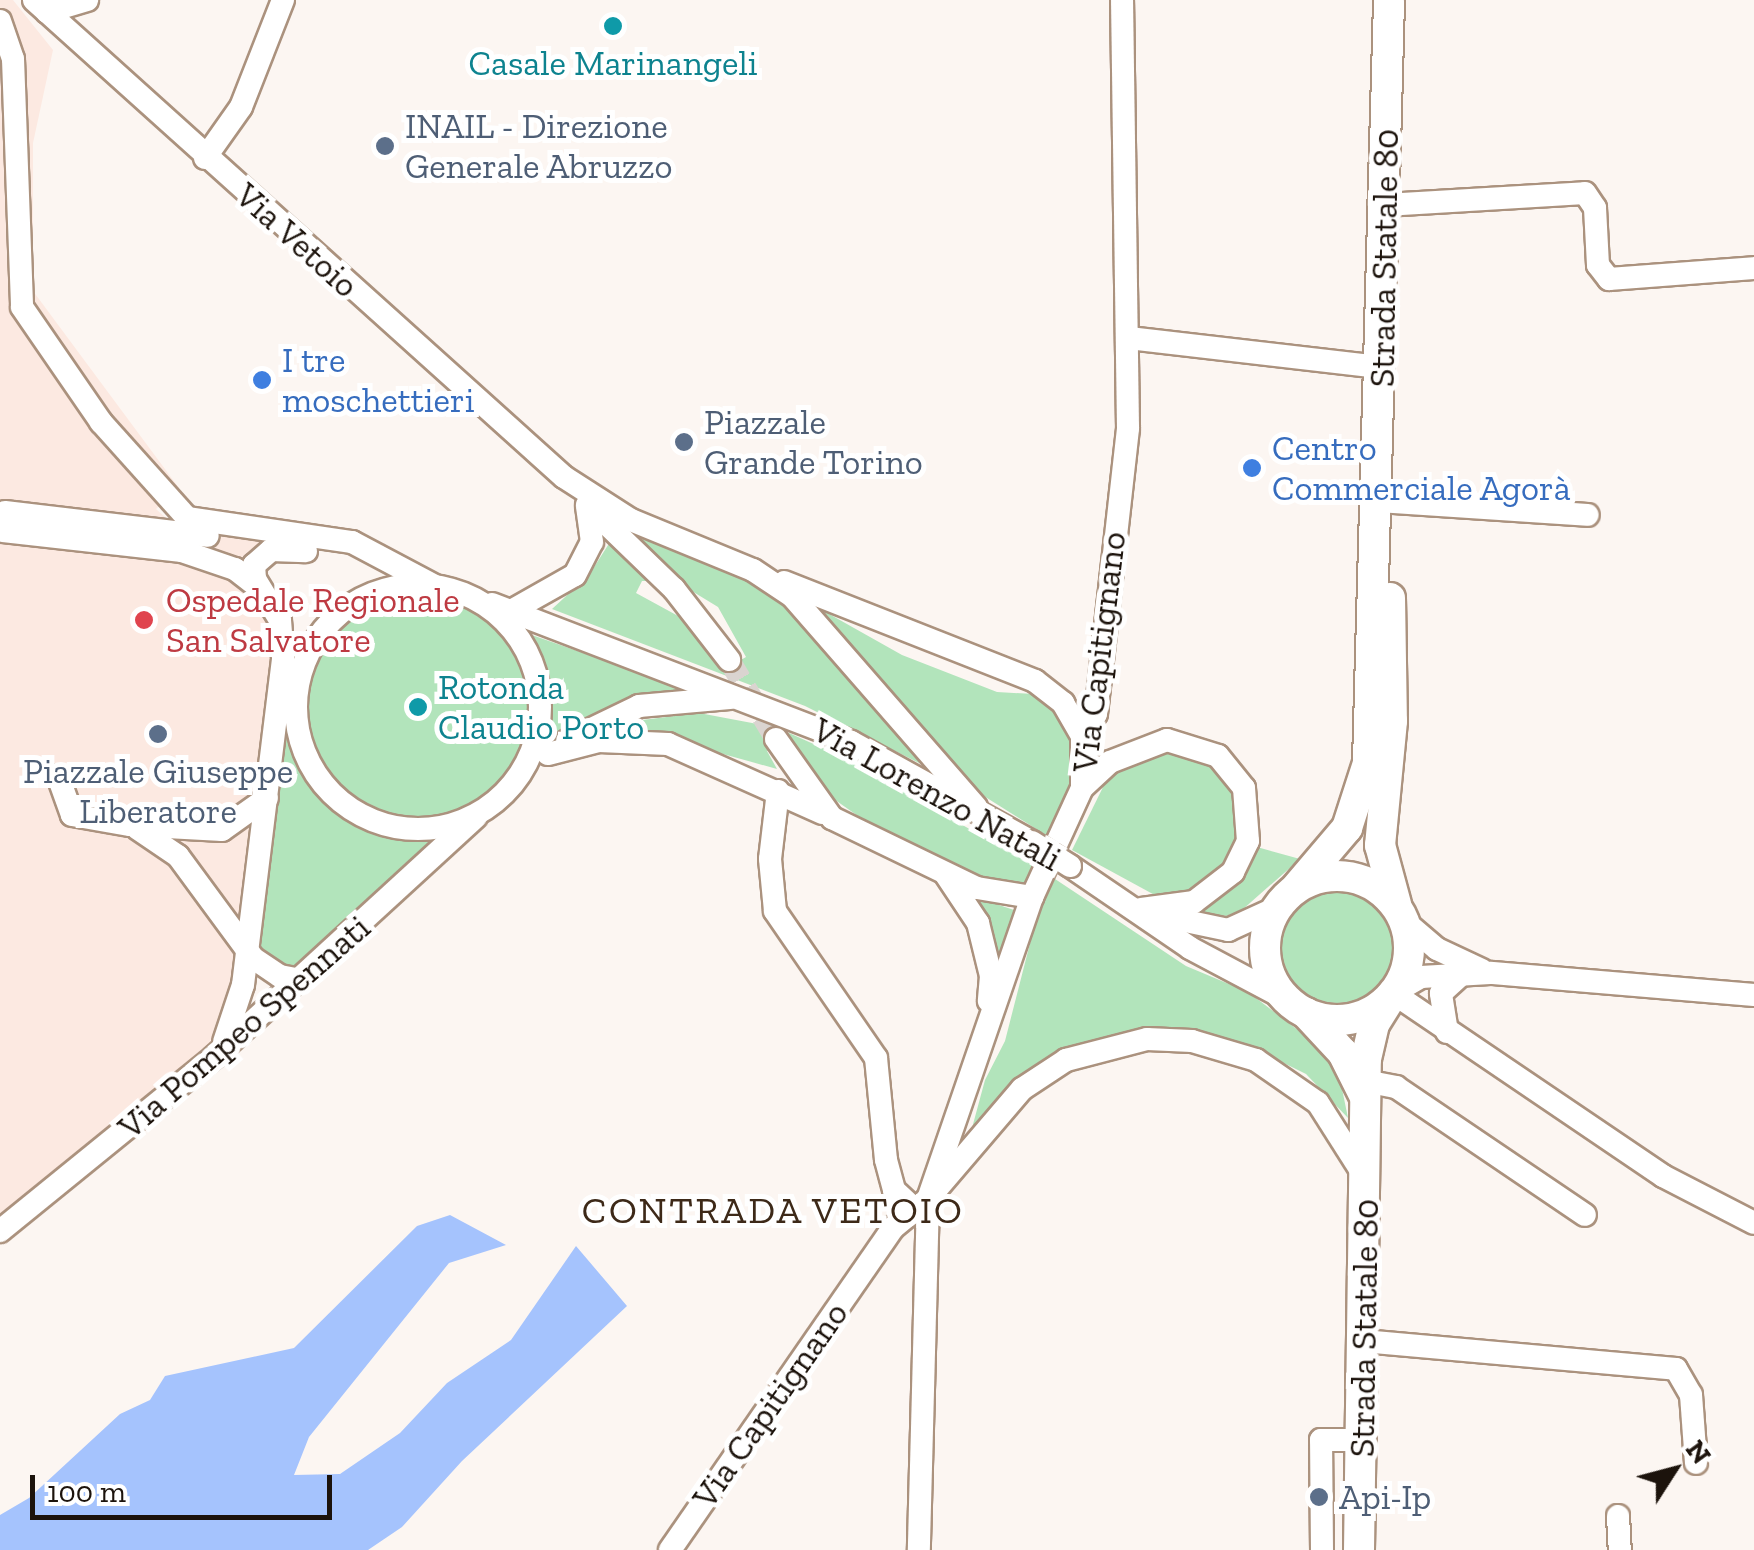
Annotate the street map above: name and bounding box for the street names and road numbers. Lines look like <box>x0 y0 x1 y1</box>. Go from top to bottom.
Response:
street label: Strada Statale 80 <box>1361 128 1407 388</box>
street label: Via Vetoio <box>226 173 368 307</box>
street label: Via Capitignano <box>1063 529 1135 775</box>
street label: Via Lorenzo Natali <box>805 708 1069 880</box>
street label: Via Pompeo Spennati <box>110 906 378 1148</box>
street label: Strada Statale 80 <box>1341 1198 1387 1458</box>
street label: Via Capitignano <box>683 1294 857 1516</box>

